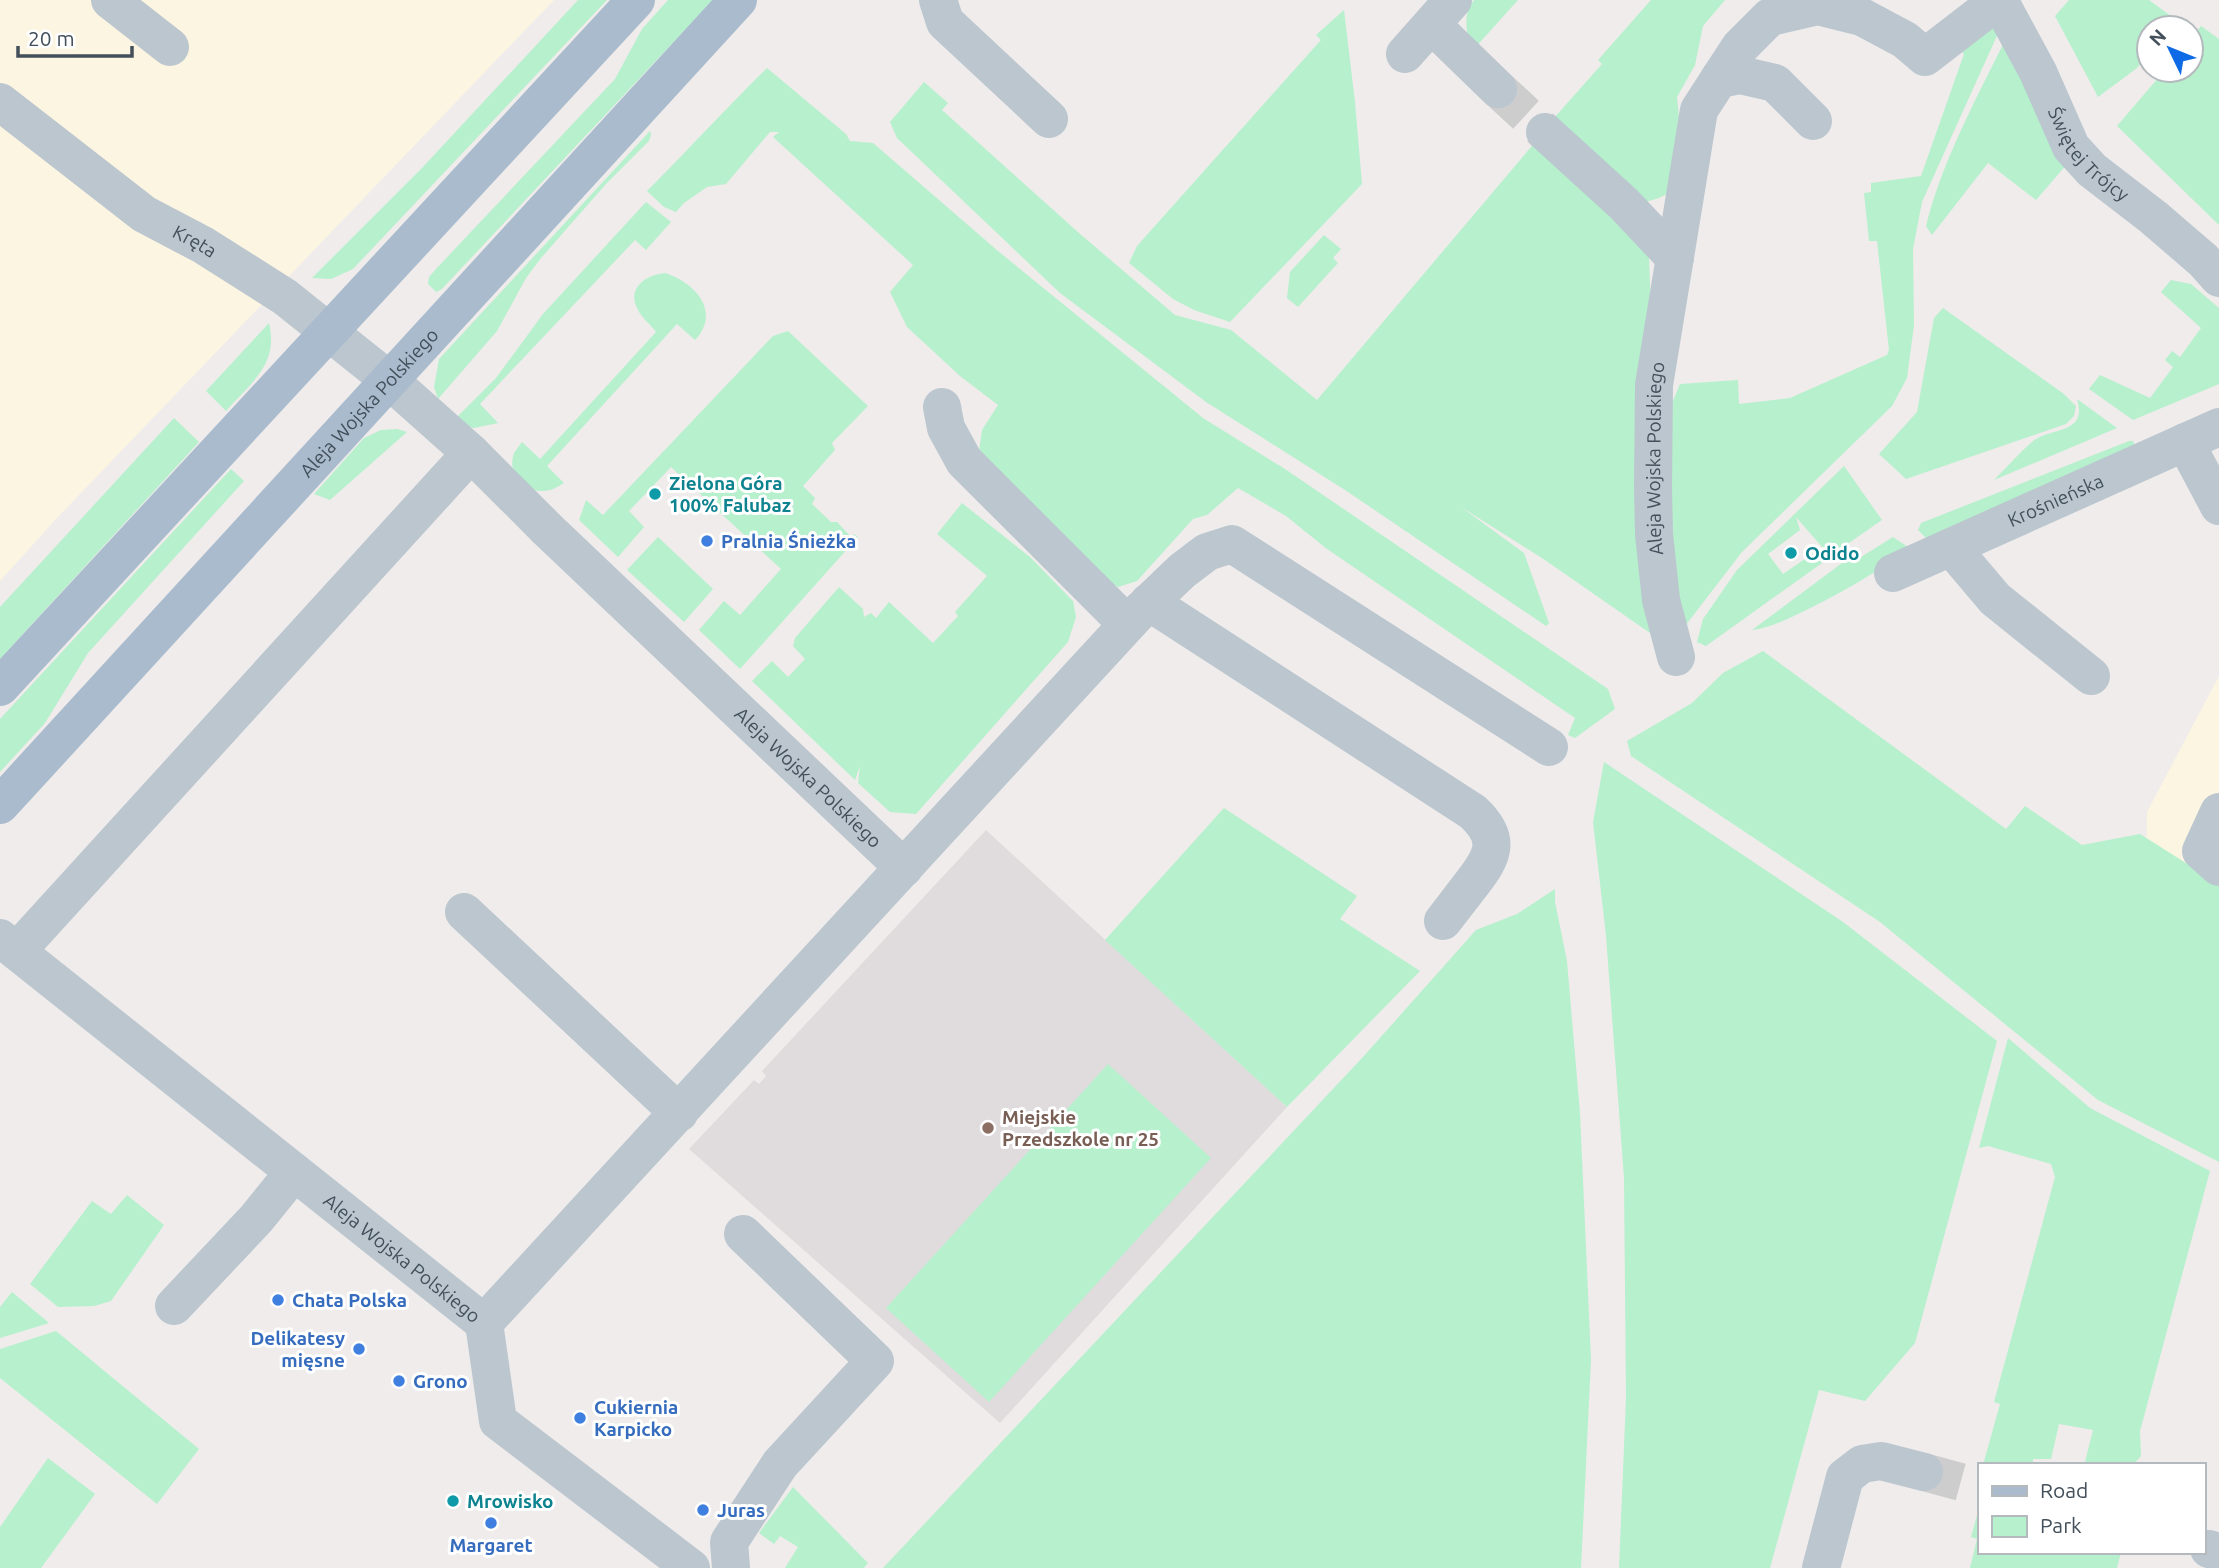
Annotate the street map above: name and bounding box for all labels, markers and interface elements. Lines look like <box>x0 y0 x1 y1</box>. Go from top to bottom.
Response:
scale bar <box>18 14 131 58</box>
north arrow <box>2135 14 2205 84</box>
text: N <box>2145 25 2170 50</box>
text: 20 m <box>28 26 75 50</box>
street label: Świętej Trójcy <box>2044 103 2134 206</box>
street label: Kręta <box>169 220 221 262</box>
street label: Aleja Wojska Polskiego <box>295 324 443 481</box>
street label: Aleja Wojska Polskiego <box>1642 360 1669 556</box>
street label: Krośnieńska <box>2004 469 2107 531</box>
place label: Zielona Góra 100% Falubaz <box>669 472 791 516</box>
marker: Zielona Góra 100% Falubaz <box>647 486 663 502</box>
place label: Pralnia Śnieżka <box>721 530 856 552</box>
marker: Pralnia Śnieżka <box>699 533 715 549</box>
place label: Odido <box>1805 542 1859 564</box>
marker: Odido <box>1783 545 1799 561</box>
street label: Aleja Wojska Polskiego <box>731 702 886 852</box>
place label: Miejskie Przedszkole nr 25 <box>1002 1106 1159 1150</box>
marker: Miejskie Przedszkole nr 25 <box>980 1120 996 1136</box>
street label: Aleja Wojska Polskiego <box>320 1189 485 1327</box>
place label: Chata Polska <box>292 1289 407 1311</box>
marker: Chata Polska <box>270 1292 286 1308</box>
place label: Delikatesy mięsne <box>250 1327 345 1371</box>
marker: Delikatesy mięsne <box>351 1341 367 1357</box>
place label: Grono <box>413 1370 468 1392</box>
marker: Grono <box>391 1373 407 1389</box>
place label: Cukiernia Karpicko <box>594 1396 678 1440</box>
marker: Cukiernia Karpicko <box>572 1410 588 1426</box>
legend <box>1978 1463 2205 1554</box>
text: Road <box>2040 1478 2088 1502</box>
place label: Mrowisko <box>467 1490 553 1512</box>
marker: Mrowisko <box>445 1493 461 1509</box>
place label: Juras <box>717 1499 765 1521</box>
marker: Juras <box>695 1502 711 1518</box>
text: Park <box>2040 1513 2082 1537</box>
marker: Margaret <box>483 1515 499 1531</box>
place label: Margaret <box>449 1534 533 1556</box>

